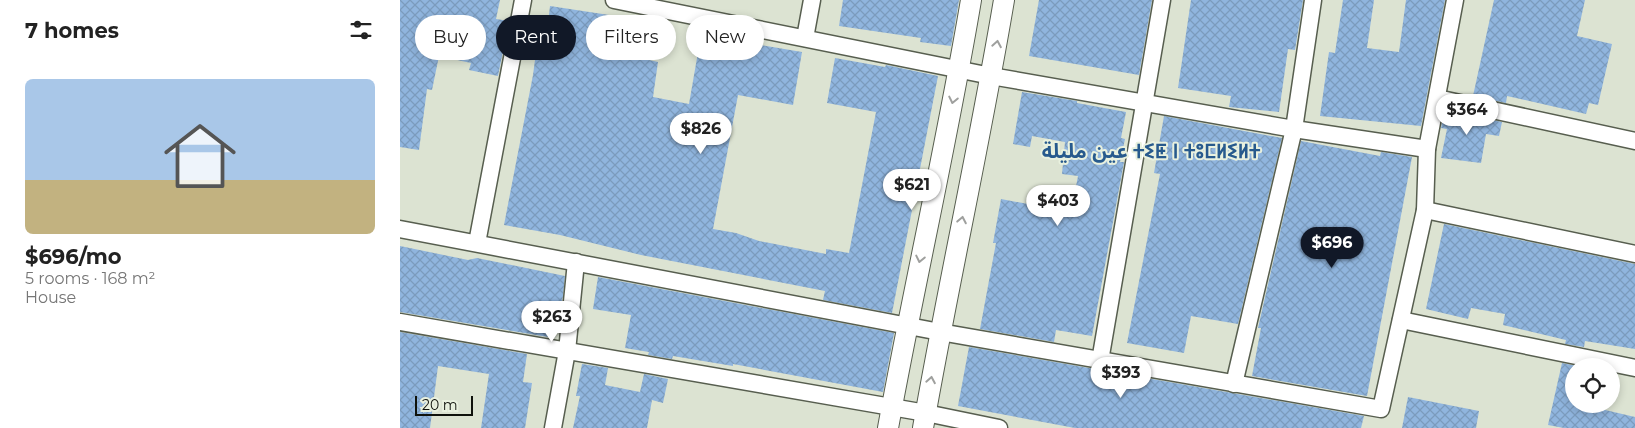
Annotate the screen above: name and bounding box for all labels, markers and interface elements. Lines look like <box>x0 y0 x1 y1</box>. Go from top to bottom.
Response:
chip: Buy <box>415 15 486 60</box>
chip: Rent <box>496 15 576 60</box>
chip: Filters <box>586 15 676 60</box>
chip: New <box>686 15 764 60</box>
icon: filters <box>347 16 375 44</box>
text: 7 homes <box>25 18 119 43</box>
one-way arrow <box>991 39 1001 48</box>
pin: $364 <box>1437 94 1497 136</box>
one-way arrow <box>948 95 959 104</box>
text: $364 <box>1447 100 1487 119</box>
icon: home <box>155 111 245 201</box>
pin: $826 <box>671 112 731 155</box>
text: $826 <box>681 119 721 138</box>
district label: عين مليلة ⵜⵉⵟ ⵏ ⵜⵓⵎⵍⵉⵍⵜ <box>1042 139 1260 163</box>
pin: $621 <box>882 168 942 211</box>
text: $621 <box>894 175 930 194</box>
pin: $403 <box>1028 184 1088 227</box>
text: $403 <box>1037 191 1079 210</box>
one-way arrow <box>957 216 967 225</box>
pin: $696 <box>1302 226 1362 269</box>
text: $696 <box>1312 233 1352 252</box>
text: $696/mo <box>25 244 122 269</box>
one-way arrow <box>915 254 926 263</box>
text: 5 rooms · 168 m² <box>25 269 156 288</box>
text: House <box>25 288 76 307</box>
pin: $263 <box>522 300 582 343</box>
text: $263 <box>532 307 572 326</box>
pin: $393 <box>1091 356 1151 399</box>
map controls <box>1565 358 1620 413</box>
button: locate <box>1565 358 1620 413</box>
text: $393 <box>1101 363 1141 382</box>
one-way arrow <box>926 376 936 384</box>
scale bar <box>415 393 472 416</box>
text: 20 m <box>422 396 458 414</box>

